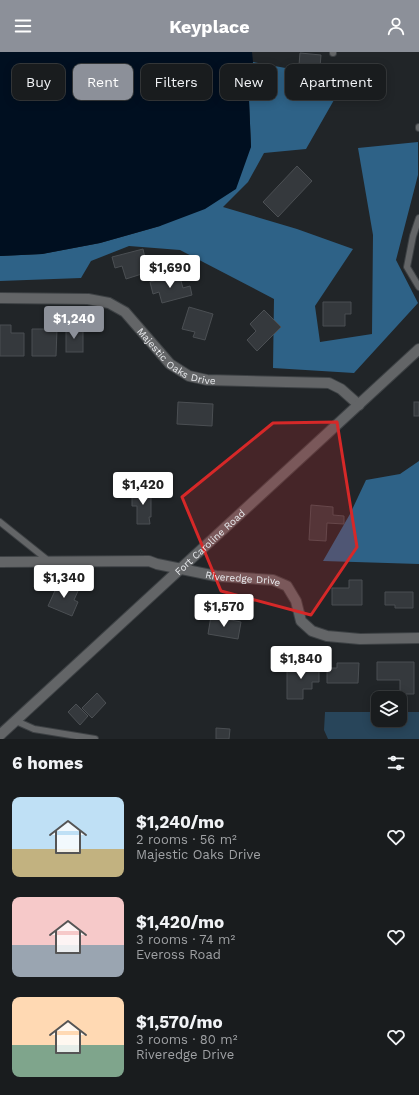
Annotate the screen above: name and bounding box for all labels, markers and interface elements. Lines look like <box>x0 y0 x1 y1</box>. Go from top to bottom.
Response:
icon: menu <box>12 15 34 37</box>
icon: person <box>385 15 407 37</box>
text: Keyplace <box>169 16 250 37</box>
chip: Buy <box>12 64 65 100</box>
chip: Rent <box>73 64 133 100</box>
chip: Filters <box>141 64 212 100</box>
chip: New <box>220 64 277 100</box>
chip: Apartment <box>285 64 386 100</box>
pin: $1,690 <box>137 255 203 289</box>
text: $1,690 <box>149 260 191 275</box>
pin: $1,240 <box>41 306 107 340</box>
text: $1,240 <box>53 311 95 326</box>
street label: Majestic Oaks Drive <box>135 326 216 386</box>
pin: $1,420 <box>110 472 176 506</box>
text: $1,420 <box>122 477 164 492</box>
street label: Fort Caroline Road <box>173 507 247 577</box>
pin: $1,340 <box>31 565 97 599</box>
street label: Riveredge Drive <box>204 569 282 589</box>
text: $1,340 <box>43 570 85 585</box>
pin: $1,570 <box>191 594 257 628</box>
text: $1,570 <box>204 599 244 614</box>
pin: $1,840 <box>268 646 334 680</box>
text: $1,840 <box>280 651 322 666</box>
map controls <box>371 691 407 727</box>
button: layers <box>371 691 407 727</box>
icon: filters <box>385 752 407 774</box>
text: 6 homes <box>12 753 83 773</box>
text: $1,240/mo <box>136 812 224 832</box>
icon: home <box>44 813 92 861</box>
icon: heart <box>385 826 407 848</box>
text: 2 rooms · 56 m² <box>136 832 237 847</box>
text: Majestic Oaks Drive <box>136 847 261 862</box>
text: $1,420/mo <box>136 912 224 932</box>
icon: home <box>44 913 92 961</box>
icon: heart <box>385 926 407 948</box>
text: 3 rooms · 74 m² <box>136 932 235 947</box>
text: Eveross Road <box>136 947 221 962</box>
text: $1,570/mo <box>136 1012 223 1032</box>
icon: home <box>44 1013 92 1061</box>
icon: heart <box>385 1026 407 1048</box>
text: 3 rooms · 80 m² <box>136 1032 237 1047</box>
text: Riveredge Drive <box>136 1047 234 1062</box>

